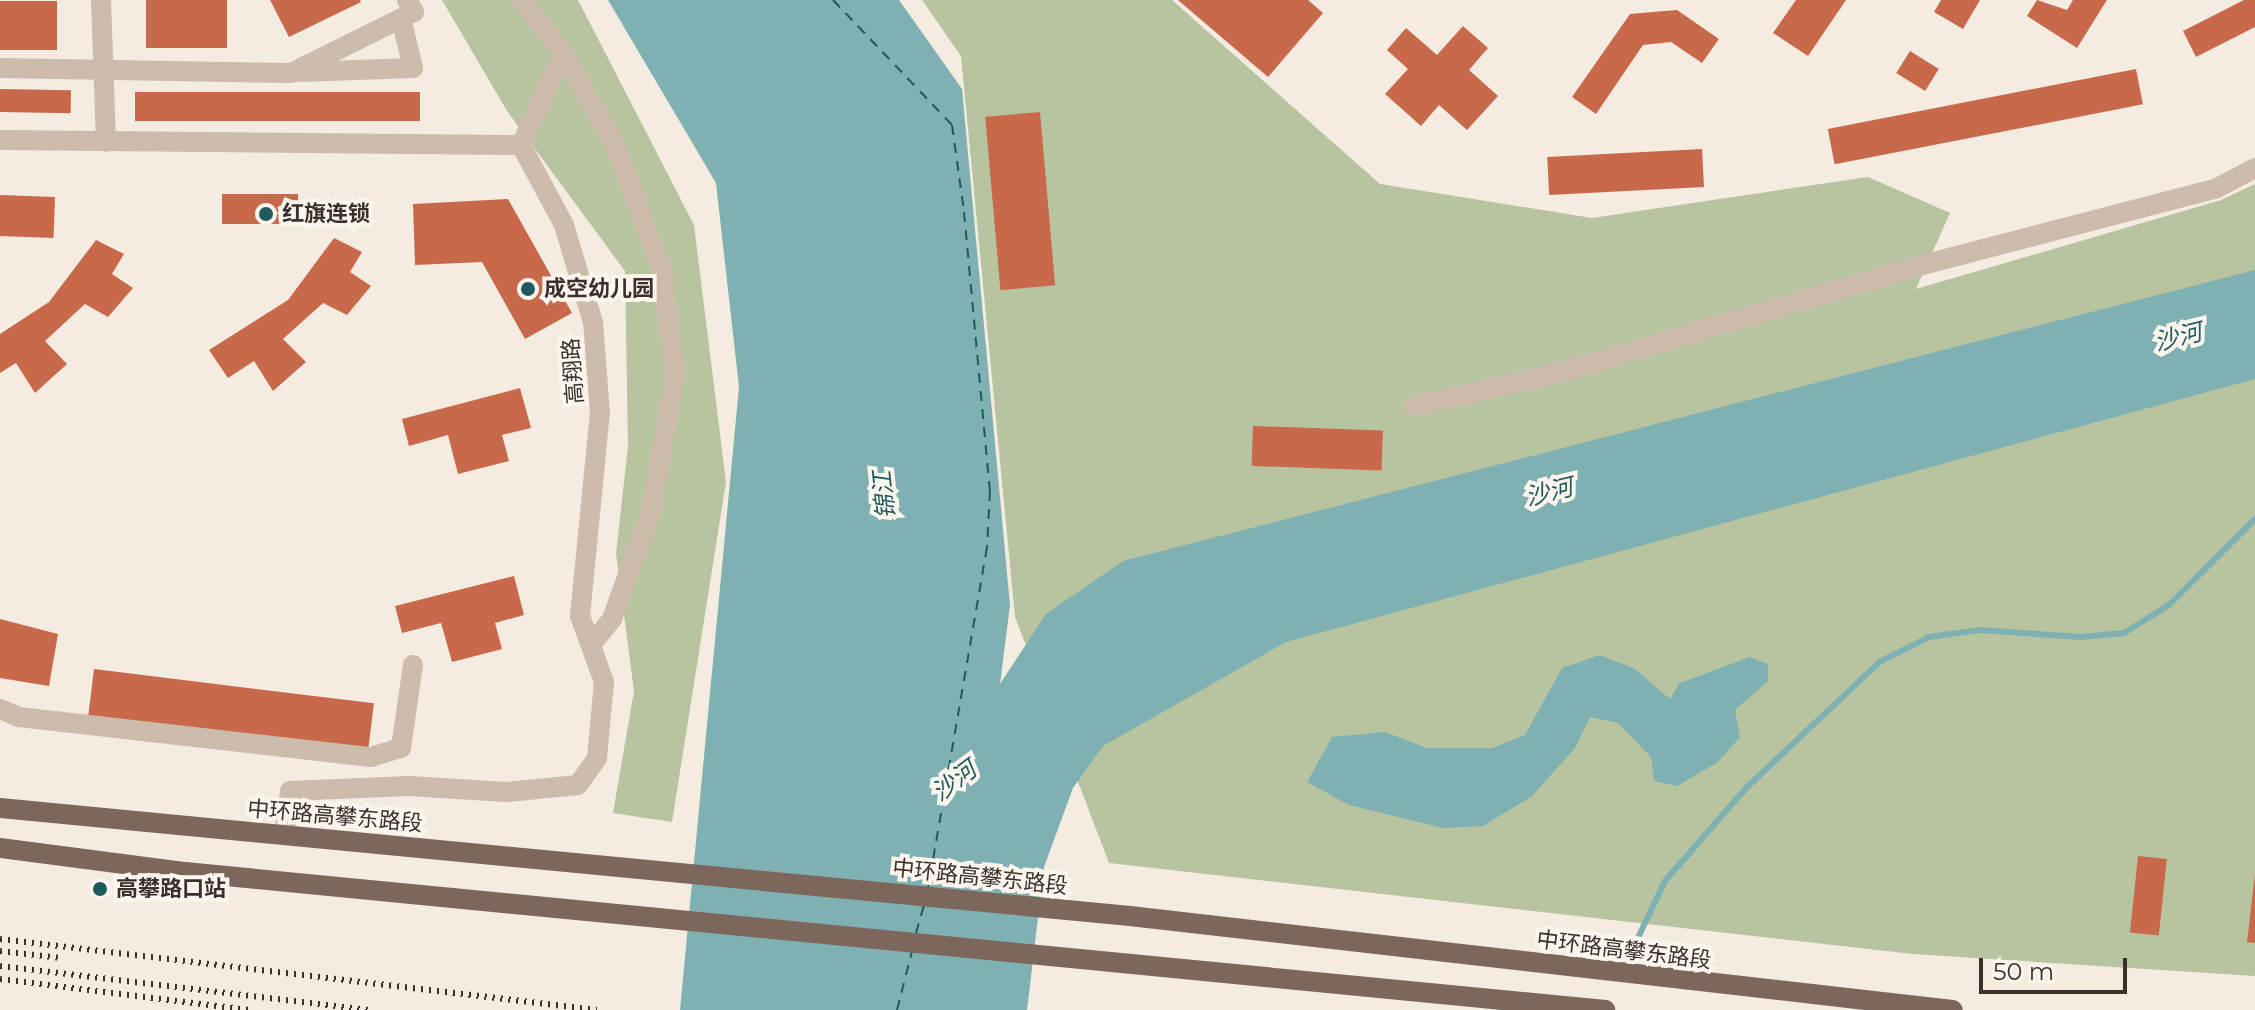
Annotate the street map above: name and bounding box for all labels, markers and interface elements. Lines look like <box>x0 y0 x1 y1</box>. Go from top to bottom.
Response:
place label: 红旗连锁 <box>282 201 370 227</box>
marker: 红旗连锁 <box>257 205 275 223</box>
place label: 成空幼儿园 <box>544 276 654 302</box>
marker: 成空幼儿园 <box>519 280 537 298</box>
water label: 沙河 <box>2151 317 2205 357</box>
street label: 高翔路 <box>558 337 588 405</box>
water label: 锦江 <box>867 470 901 520</box>
water label: 沙河 <box>1522 472 1576 512</box>
water label: 沙河 <box>926 755 982 807</box>
street label: 中环路高攀东路段 <box>246 795 424 837</box>
street label: 中环路高攀东路段 <box>891 855 1069 899</box>
place label: 高攀路口站 <box>116 876 226 902</box>
marker: 高攀路口站 <box>91 880 109 898</box>
street label: 中环路高攀东路段 <box>1535 926 1713 974</box>
scale bar <box>1983 942 2131 992</box>
text: 50 m <box>1993 957 2054 986</box>

